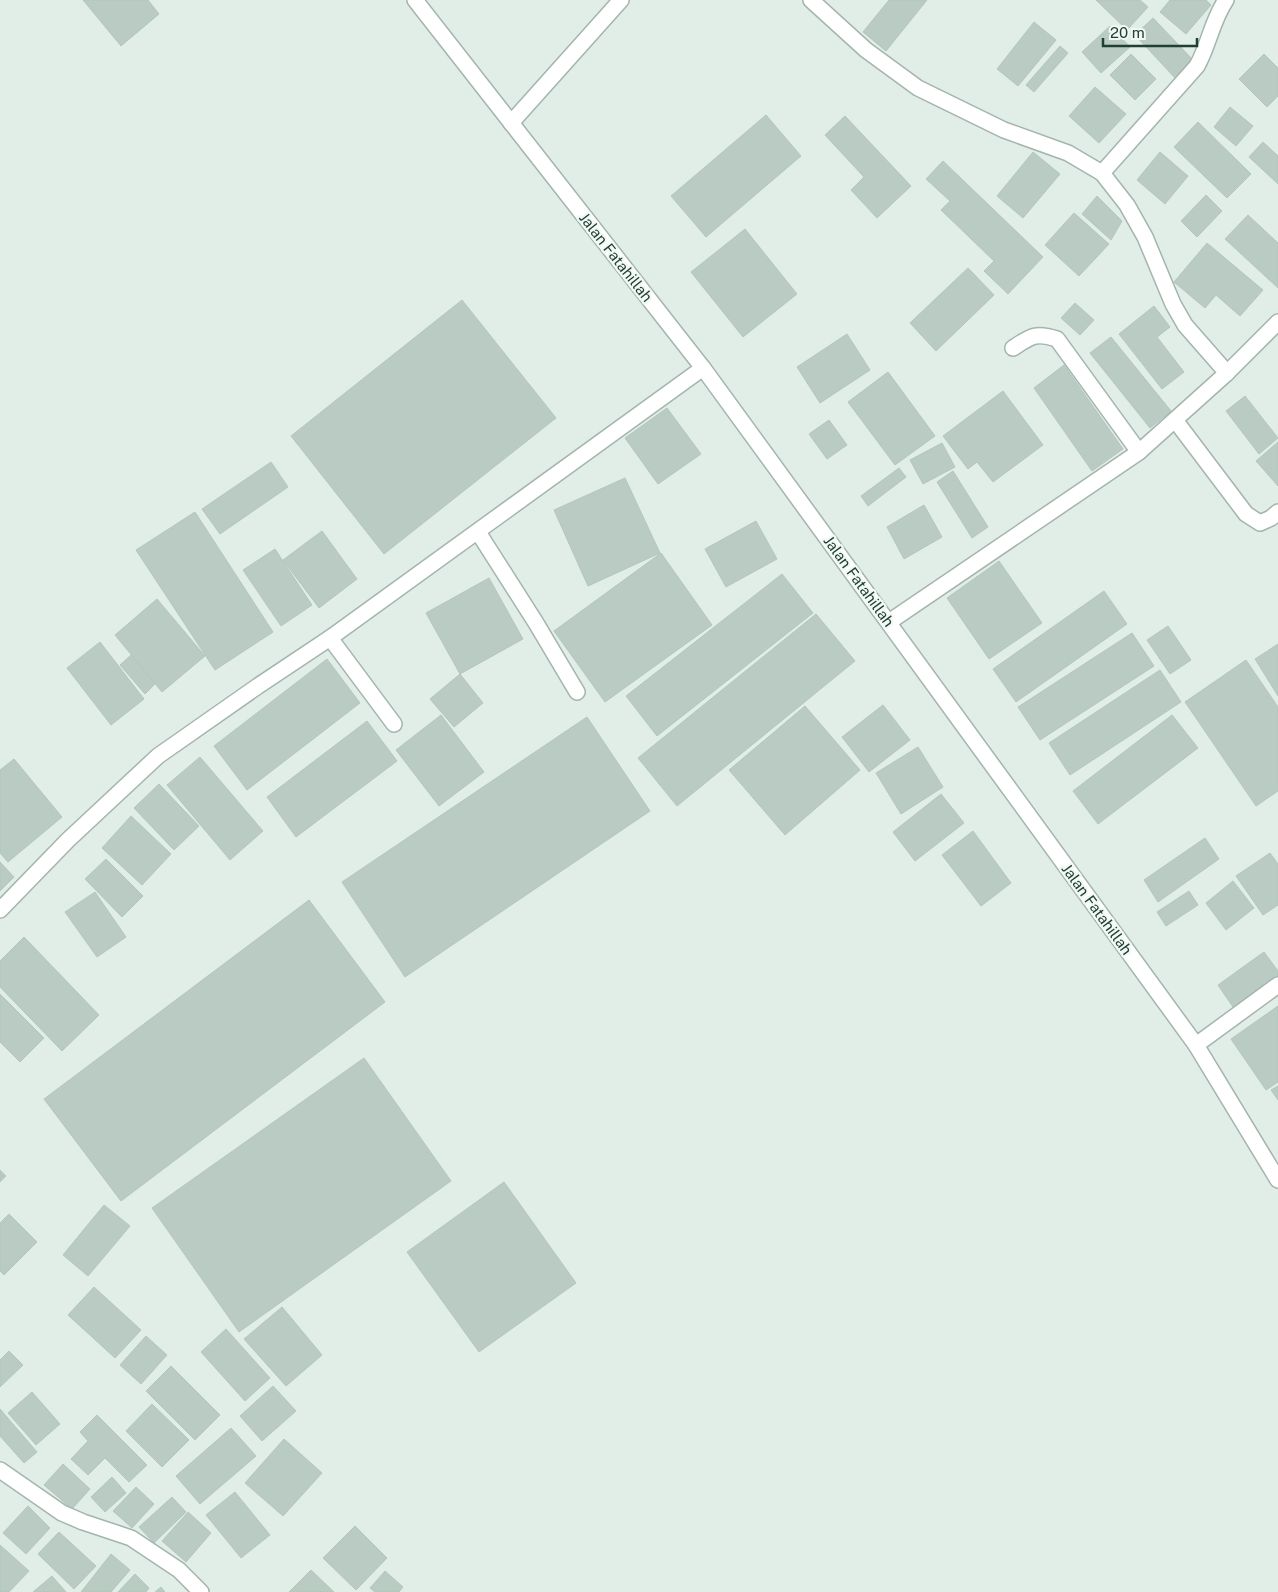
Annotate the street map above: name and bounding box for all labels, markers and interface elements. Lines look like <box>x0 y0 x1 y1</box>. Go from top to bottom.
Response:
scale bar <box>1103 15 1197 47</box>
text: 20 m <box>1110 24 1145 41</box>
street label: Jalan Fatahillah <box>576 209 656 305</box>
street label: Jalan Fatahillah <box>820 532 898 630</box>
street label: Jalan Fatahillah <box>1058 860 1136 958</box>

